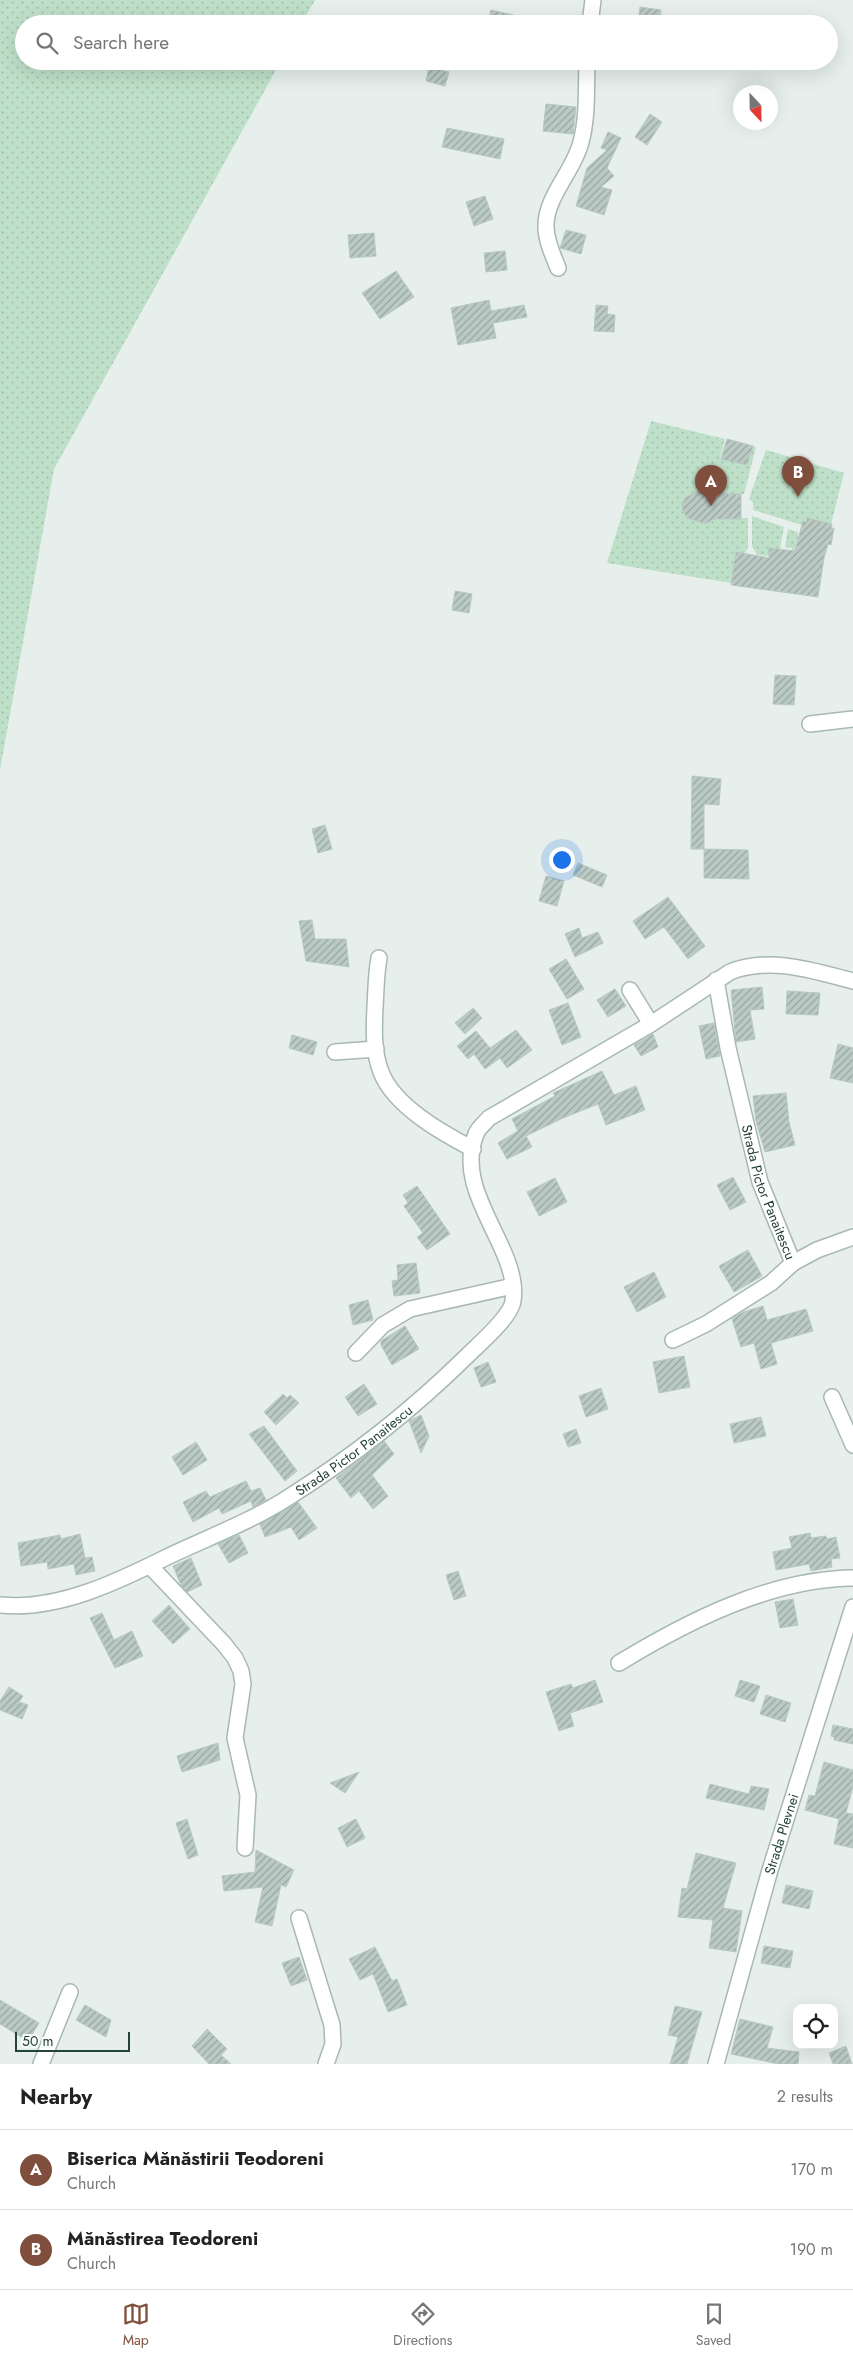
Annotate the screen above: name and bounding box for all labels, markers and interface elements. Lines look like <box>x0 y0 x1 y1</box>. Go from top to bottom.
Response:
search box <box>15 15 838 70</box>
icon: search <box>33 29 61 57</box>
text: Search here <box>73 29 169 56</box>
north arrow <box>733 85 778 130</box>
pin: B <box>782 456 814 497</box>
pin: A <box>695 465 727 506</box>
your location <box>549 847 575 873</box>
street label: Strada Pictor Panaitescu <box>737 1123 801 1263</box>
street label: Strada Pictor Panaitescu <box>291 1400 417 1501</box>
street label: Strada Plevnei <box>759 1791 803 1877</box>
map controls <box>793 2004 838 2049</box>
button: locate <box>793 2004 838 2049</box>
scale bar <box>15 2029 130 2052</box>
text: 50 m <box>22 2031 53 2051</box>
text: Nearby <box>20 2082 92 2112</box>
text: 2 results <box>777 2085 833 2108</box>
text: Biserica Mănăstirii Teodoreni <box>67 2145 324 2172</box>
text: A <box>30 2158 42 2181</box>
text: 170 m <box>791 2158 833 2181</box>
text: Church <box>67 2172 116 2195</box>
text: Mănăstirea Teodoreni <box>67 2225 258 2252</box>
text: B <box>31 2238 41 2261</box>
text: 190 m <box>790 2238 833 2261</box>
text: Church <box>67 2252 116 2275</box>
tab: Map <box>122 2300 150 2350</box>
tab: Directions <box>393 2300 452 2350</box>
tab: Saved <box>696 2300 731 2350</box>

